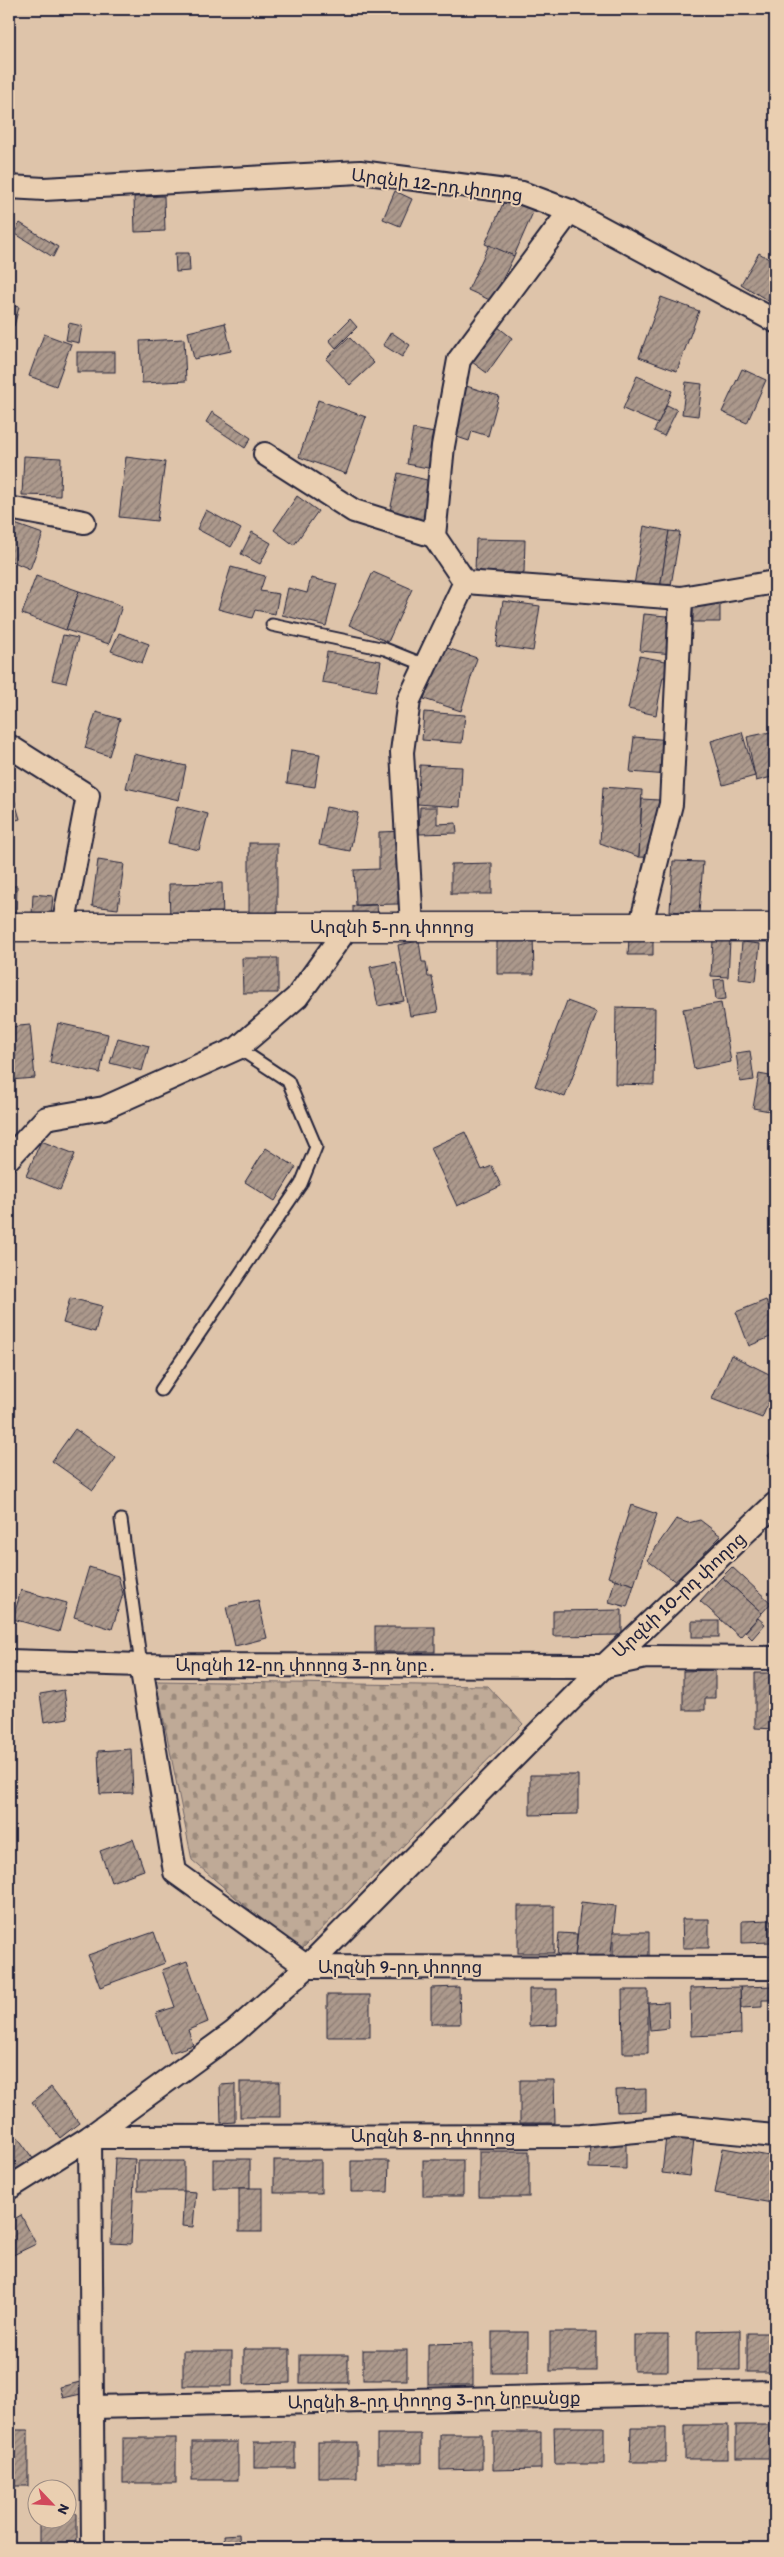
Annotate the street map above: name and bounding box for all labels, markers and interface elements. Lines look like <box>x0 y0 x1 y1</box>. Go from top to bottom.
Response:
street label: Արզնի 12-րդ փողոց <box>350 164 524 206</box>
street label: Արզնի 5-րդ փողոց <box>310 916 474 938</box>
street label: Արզնի 10-րդ փողոց <box>608 1527 750 1663</box>
street label: Արզնի 12-րդ փողոց 3-րդ նրբ․ <box>175 1654 437 1676</box>
street label: Արզնի 9-րդ փողոց <box>318 1956 482 1978</box>
street label: Արզնի 8-րդ փողոց <box>351 2125 515 2147</box>
street label: Արզնի 8-րդ փողոց 3-րդ նրբանցք <box>287 2386 581 2414</box>
north arrow <box>28 2480 78 2530</box>
text: N <box>54 2501 73 2517</box>

